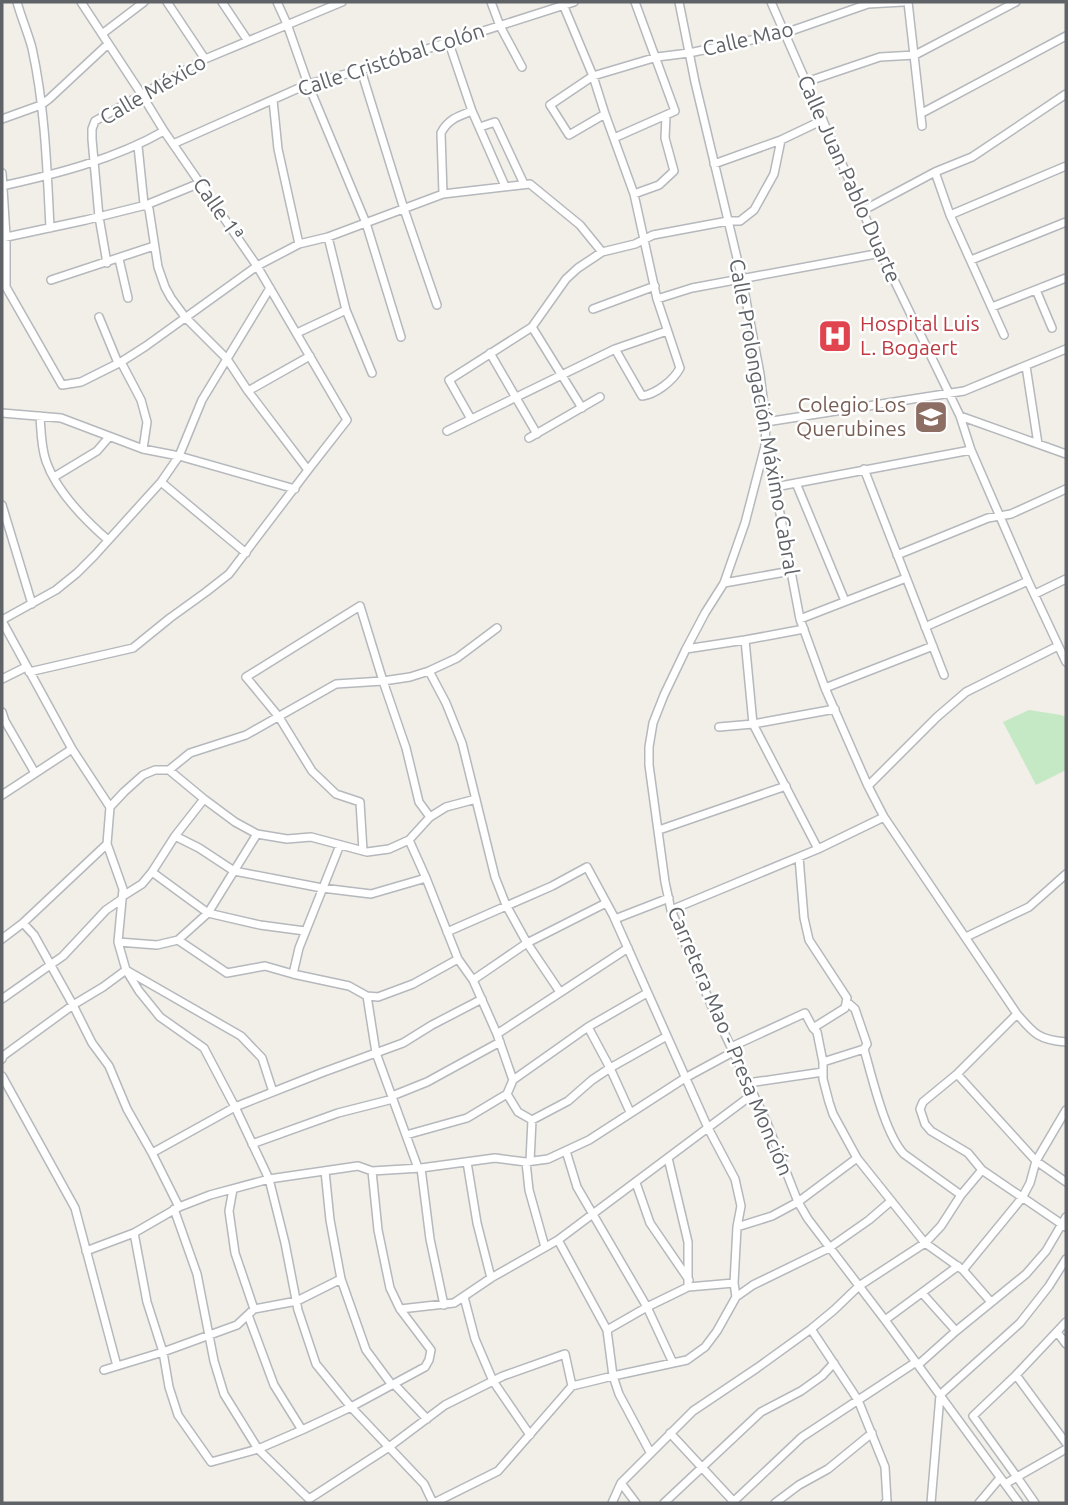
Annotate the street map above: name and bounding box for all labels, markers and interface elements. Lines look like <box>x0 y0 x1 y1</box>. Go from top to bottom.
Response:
street label: Calle Mao <box>700 16 796 60</box>
street label: Calle Cristóbal Colón <box>294 18 487 101</box>
street label: Calle México <box>95 49 210 129</box>
street label: Calle Juan Pablo Duarte <box>793 71 907 286</box>
street label: Calle 1ª <box>189 172 249 244</box>
street label: Calle Prolongación Máximo Cabral <box>725 257 805 577</box>
place label: Hospital Luis L. Bogaert <box>860 311 980 359</box>
hospital icon: Hospital Luis L. Bogaert <box>816 317 854 355</box>
place label: Colegio Los Querubines <box>796 392 906 440</box>
school or university icon: Colegio Los Querubines <box>912 398 950 436</box>
street label: Carretera Mao - Presa Monción <box>663 902 799 1179</box>

